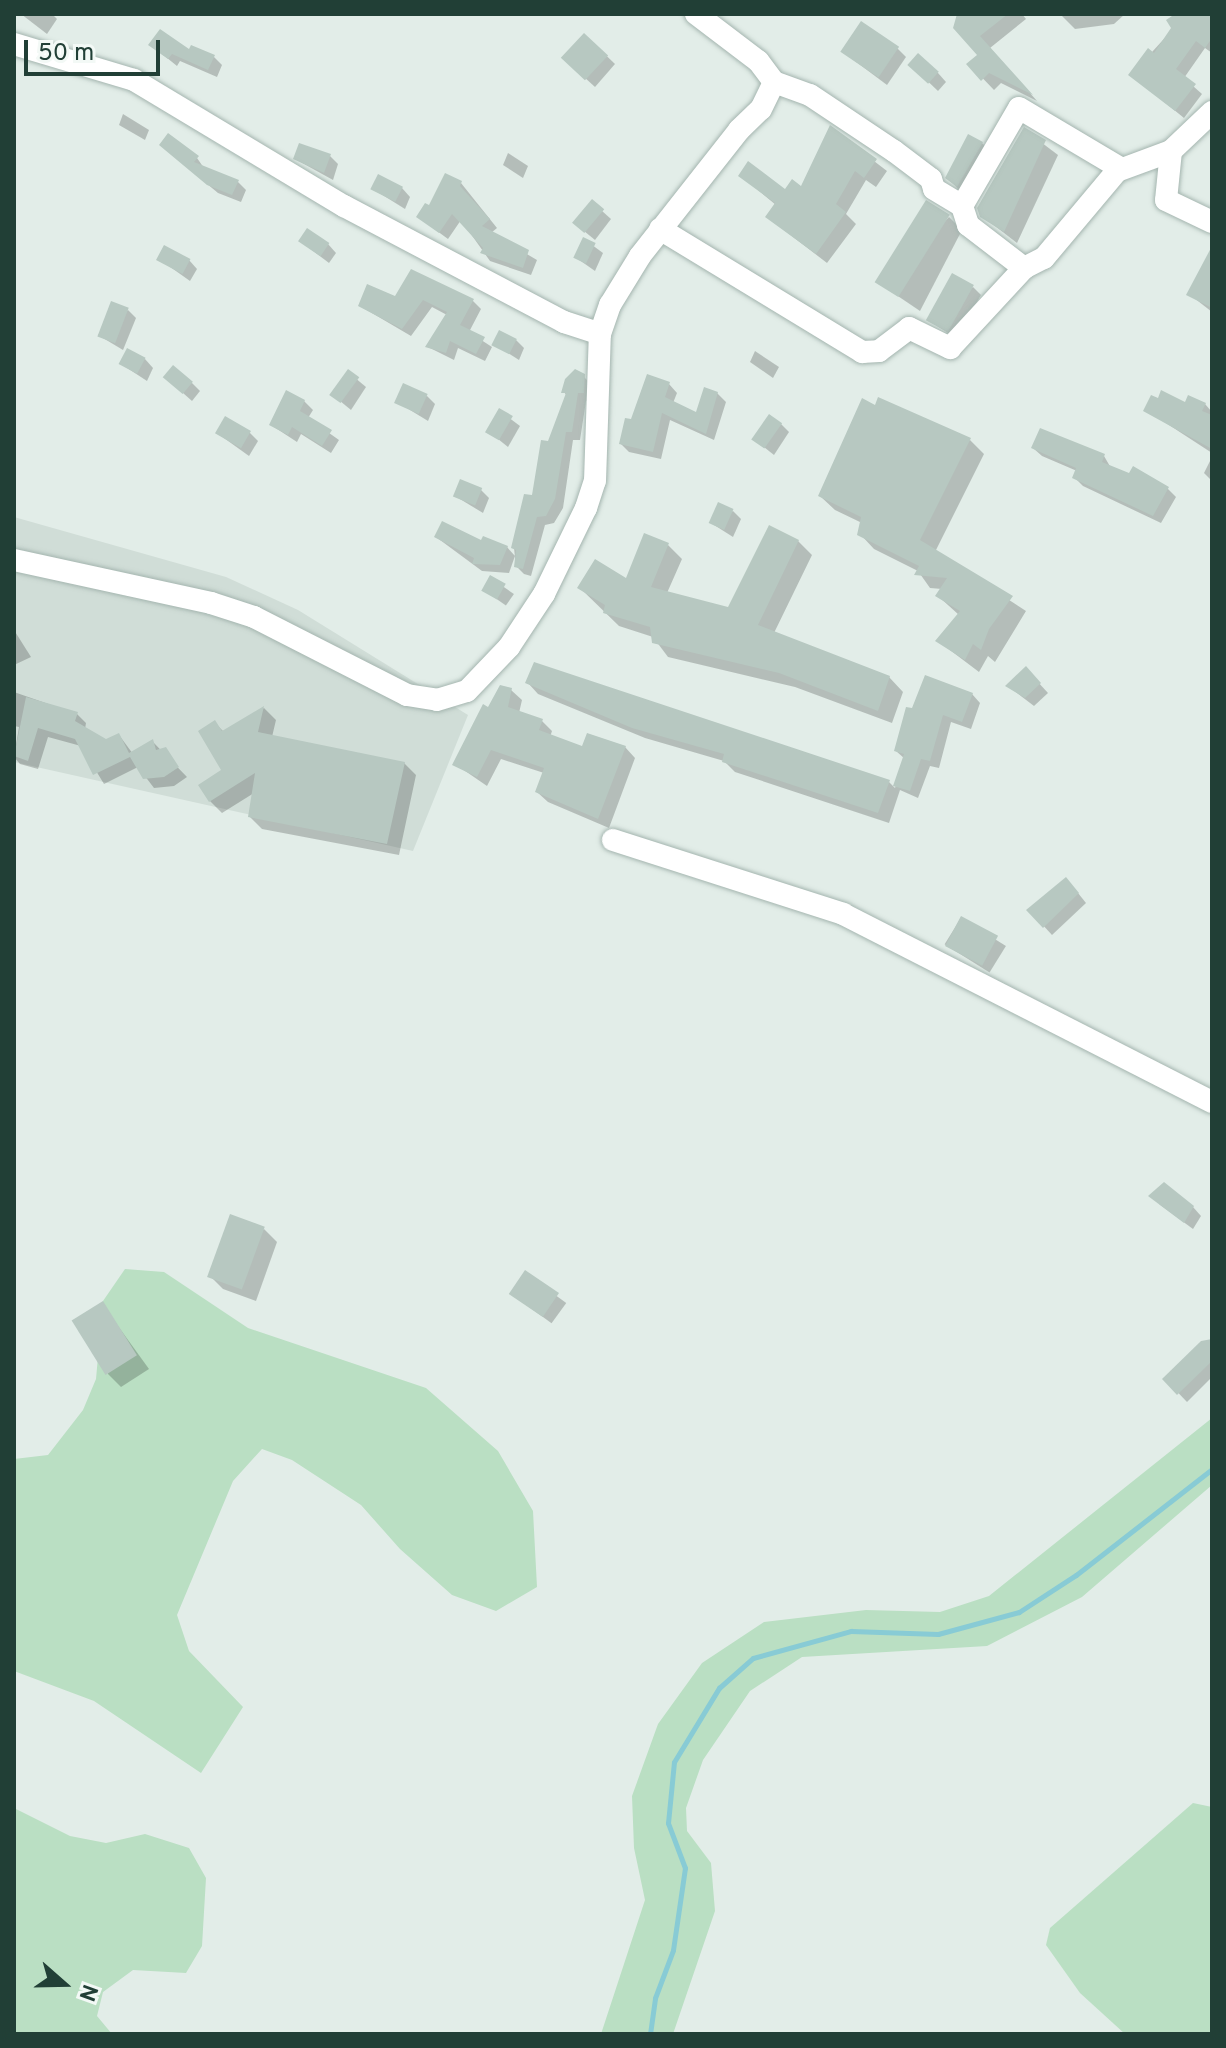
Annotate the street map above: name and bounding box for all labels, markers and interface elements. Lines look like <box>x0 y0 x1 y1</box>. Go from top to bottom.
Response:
scale bar <box>28 24 164 74</box>
text: 50 m <box>38 39 94 69</box>
north arrow <box>24 1944 104 2024</box>
text: N <box>72 1980 102 2004</box>

